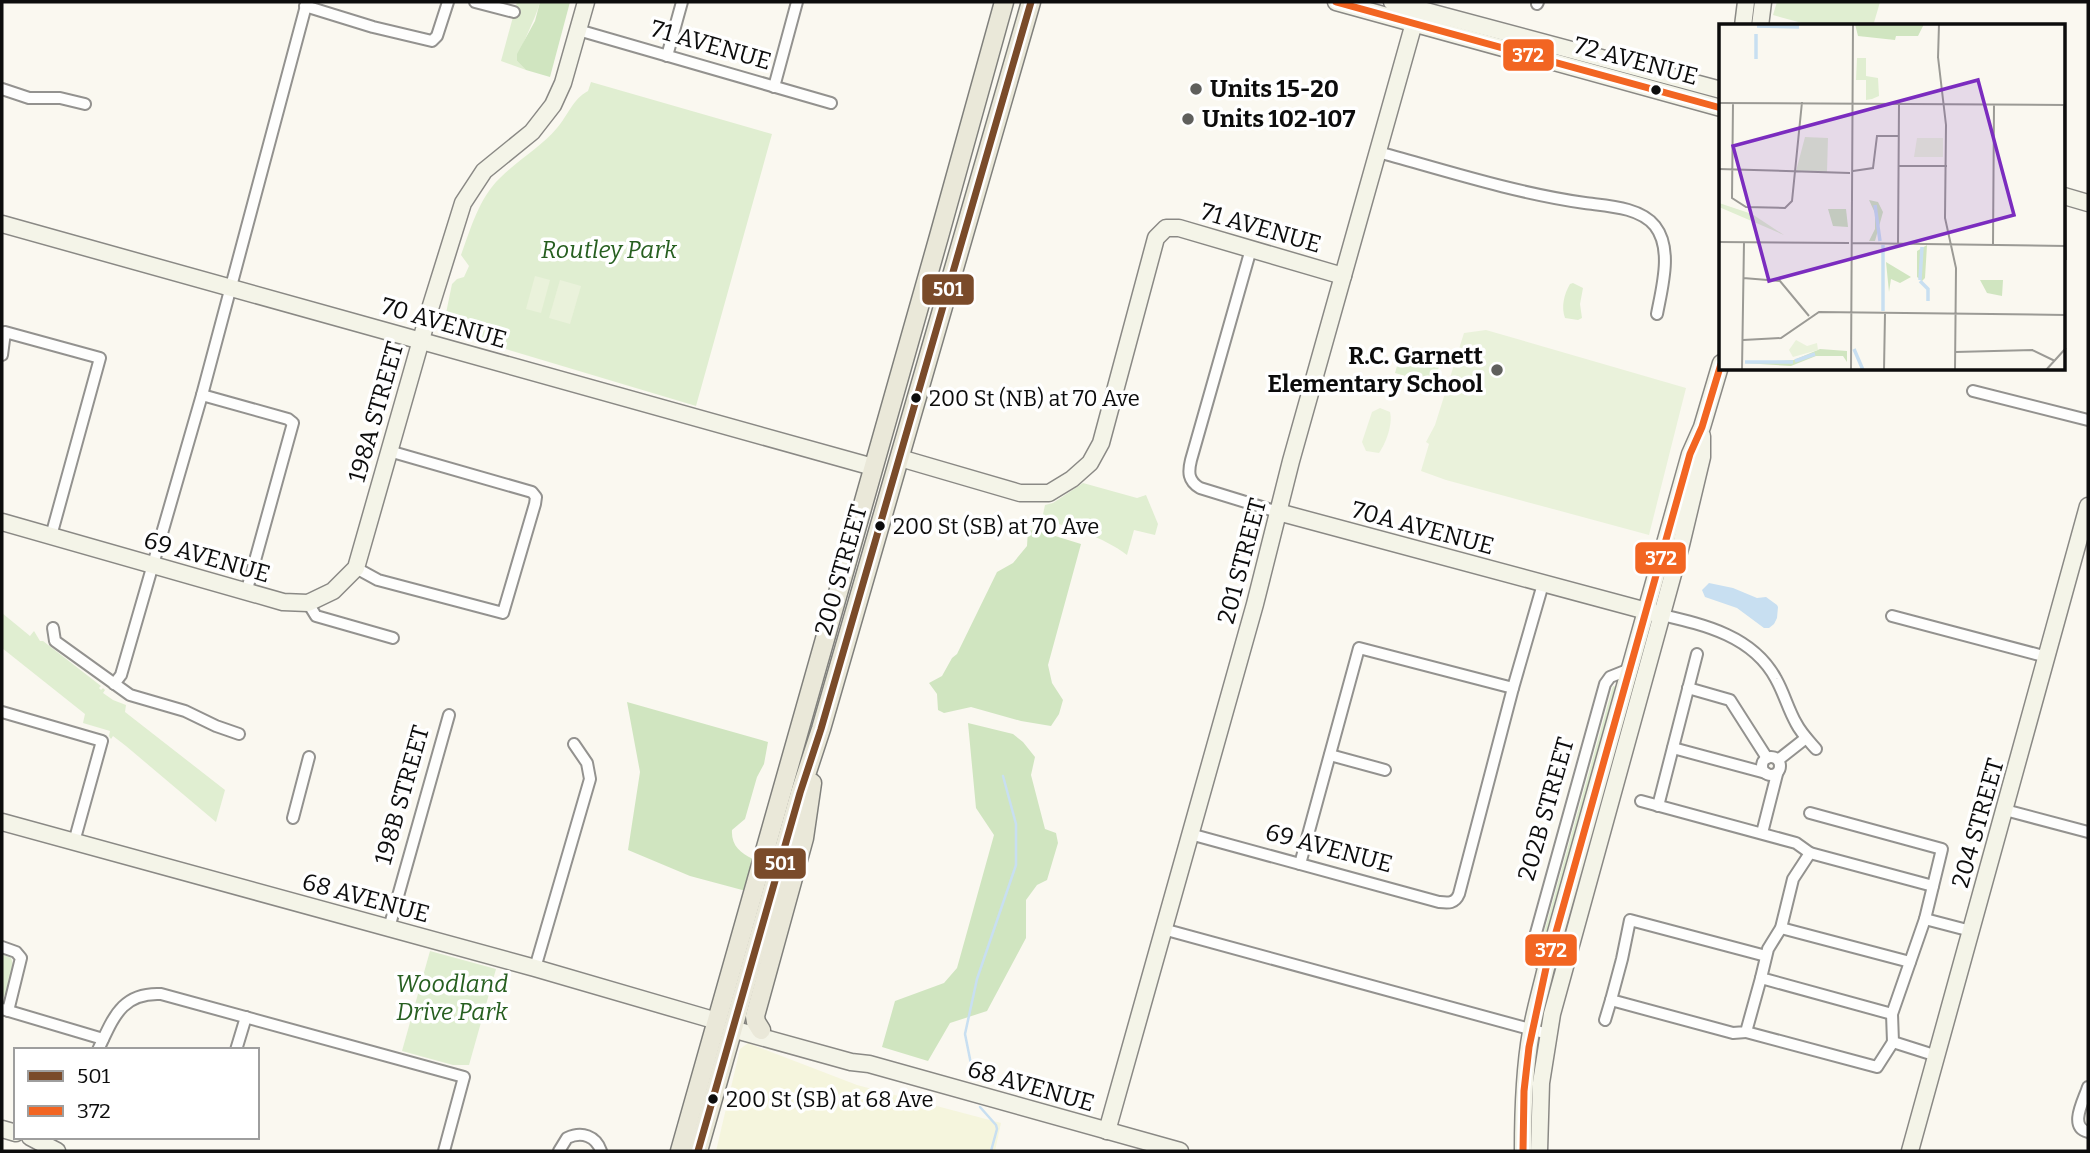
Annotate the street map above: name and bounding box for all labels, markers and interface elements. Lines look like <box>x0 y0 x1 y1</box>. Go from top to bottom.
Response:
street label: 71 AVENUE <box>648 14 774 76</box>
inset map <box>1719 24 2066 371</box>
street label: 72 AVENUE <box>1571 31 1701 91</box>
line badge: 372 <box>1502 38 1555 72</box>
text: 372 <box>1512 44 1544 67</box>
place label: Units 15-20 <box>1210 75 1339 103</box>
marker: Units 15-20 <box>1188 81 1204 97</box>
unlabelled marker <box>1649 83 1663 97</box>
place label: Units 102-107 <box>1202 105 1356 133</box>
marker: Units 102-107 <box>1180 111 1196 127</box>
street label: 71 AVENUE <box>1198 197 1324 259</box>
park label: Routley Park <box>541 236 678 264</box>
line badge: 501 <box>921 273 975 306</box>
text: 501 <box>933 278 964 301</box>
street label: 70 AVENUE <box>378 292 510 354</box>
street label: 198A STREET <box>343 339 409 485</box>
place label: R.C. Garnett Elementary School <box>1267 342 1484 398</box>
marker: R.C. Garnett Elementary School <box>1489 362 1505 378</box>
place label: 200 St (NB) at 70 Ave <box>929 385 1140 412</box>
marker: 200 St (NB) at 70 Ave <box>909 391 923 405</box>
street label: 201 STREET <box>1212 495 1272 627</box>
street label: 70A AVENUE <box>1349 496 1497 560</box>
street label: 200 STREET <box>809 502 873 638</box>
place label: 200 St (SB) at 70 Ave <box>893 513 1099 540</box>
marker: 200 St (SB) at 70 Ave <box>873 519 887 533</box>
street label: 69 AVENUE <box>141 526 273 588</box>
line badge: 372 <box>1634 541 1687 575</box>
text: 372 <box>1645 547 1677 570</box>
street label: 198B STREET <box>369 722 435 868</box>
street label: 202B STREET <box>1512 734 1580 884</box>
street label: 204 STREET <box>1946 755 2010 891</box>
street label: 69 AVENUE <box>1262 818 1396 878</box>
line badge: 501 <box>753 847 807 880</box>
text: 501 <box>765 852 796 875</box>
street label: 68 AVENUE <box>299 868 433 928</box>
line badge: 372 <box>1524 933 1578 967</box>
text: 372 <box>1535 939 1567 962</box>
park label: Woodland Drive Park <box>396 970 509 1026</box>
legend <box>14 1048 259 1139</box>
street label: 68 AVENUE <box>964 1055 1098 1117</box>
text: 501 <box>77 1063 111 1089</box>
place label: 200 St (SB) at 68 Ave <box>726 1086 934 1113</box>
marker: 200 St (SB) at 68 Ave <box>706 1092 720 1106</box>
text: 372 <box>77 1098 111 1124</box>

